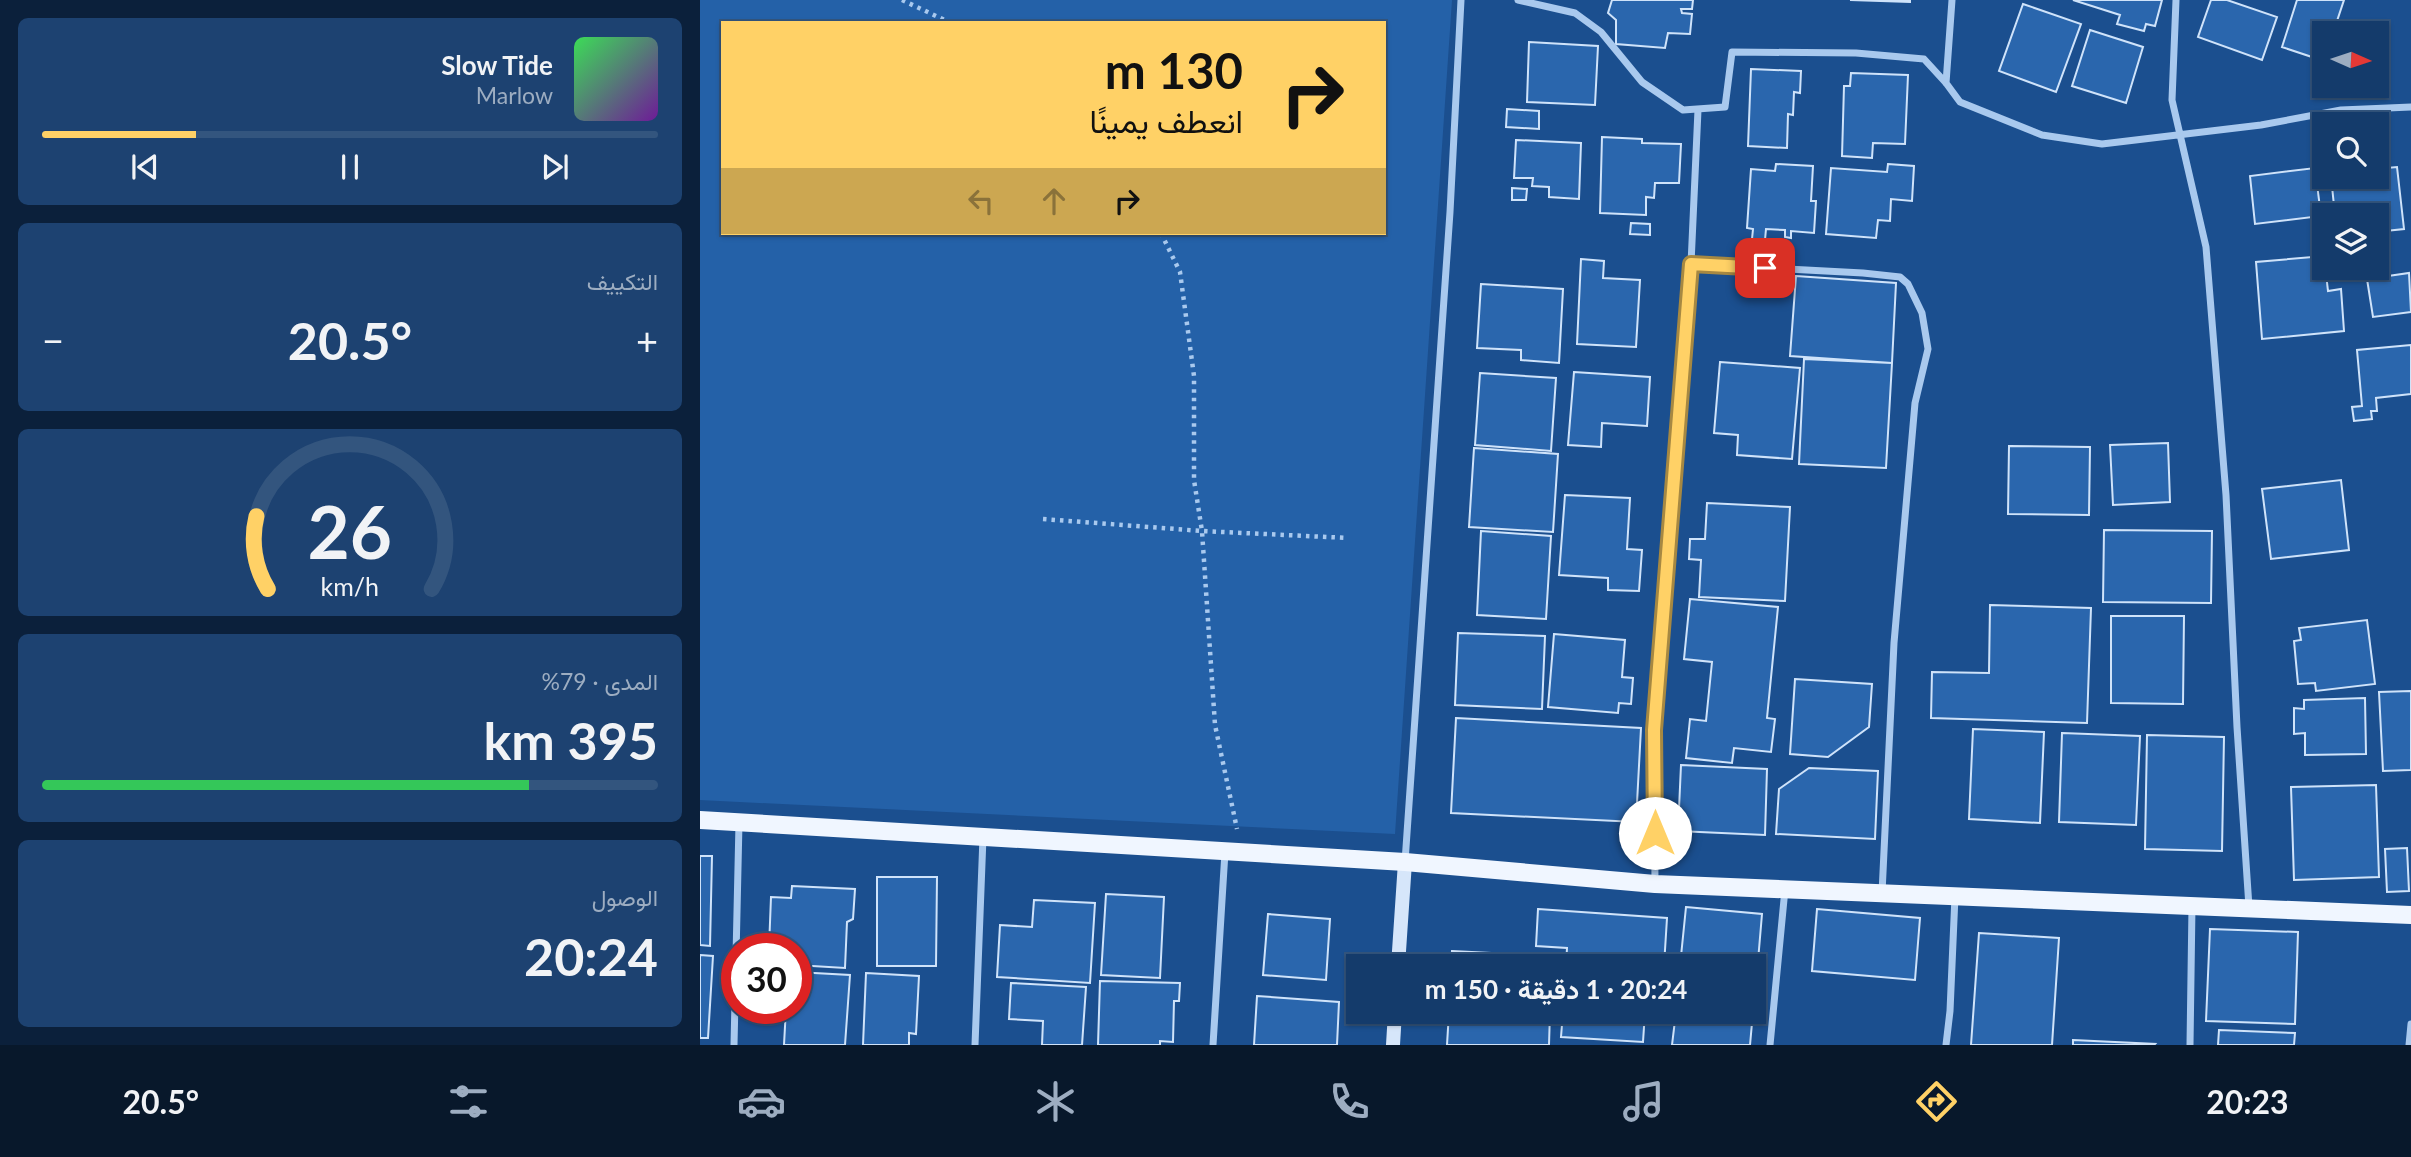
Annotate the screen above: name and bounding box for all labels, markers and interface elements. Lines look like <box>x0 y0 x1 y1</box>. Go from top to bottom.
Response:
north arrow <box>2312 21 2389 98</box>
map controls <box>2312 21 2389 280</box>
text: 130 m <box>1105 41 1243 99</box>
text: Slow Tide <box>441 49 553 81</box>
icon: right <box>1267 49 1358 140</box>
text: Marlow <box>476 81 553 109</box>
text: انعطف يمينًا <box>1090 101 1243 140</box>
button: search <box>2312 112 2389 189</box>
icon: previous <box>126 148 164 186</box>
icon: pause <box>331 148 369 186</box>
icon: next <box>536 148 574 186</box>
icon: left <box>962 182 1000 220</box>
icon: ahead <box>1035 182 1073 220</box>
icon: right <box>1108 182 1146 220</box>
button: layers <box>2312 203 2389 280</box>
pin <box>1735 238 1795 298</box>
icon: arrive <box>1746 249 1784 287</box>
text: التكييف <box>587 267 658 295</box>
text: 20.5° <box>288 309 412 371</box>
text: − <box>42 317 64 363</box>
text: + <box>636 317 658 363</box>
text: 26 <box>308 487 392 575</box>
text: km/h <box>321 570 379 600</box>
text: المدى · 79% <box>542 667 658 695</box>
text: 395 km <box>484 709 658 771</box>
position arrow <box>1618 796 1692 870</box>
text: الوصول <box>592 883 658 911</box>
text: 20:24 <box>524 925 658 987</box>
speed limit sign: 30 <box>721 933 812 1024</box>
text: 20:24 · 1 دقيقة · 150 m <box>1425 973 1687 1005</box>
icon: filters <box>444 1077 493 1126</box>
icon: car <box>737 1077 786 1126</box>
icon: climate <box>1031 1077 1080 1126</box>
icon: phone <box>1325 1077 1374 1126</box>
icon: music <box>1619 1077 1668 1126</box>
icon: directions <box>1912 1077 1961 1126</box>
text: 20.5° <box>122 1082 199 1121</box>
text: 20:23 <box>2206 1082 2289 1121</box>

